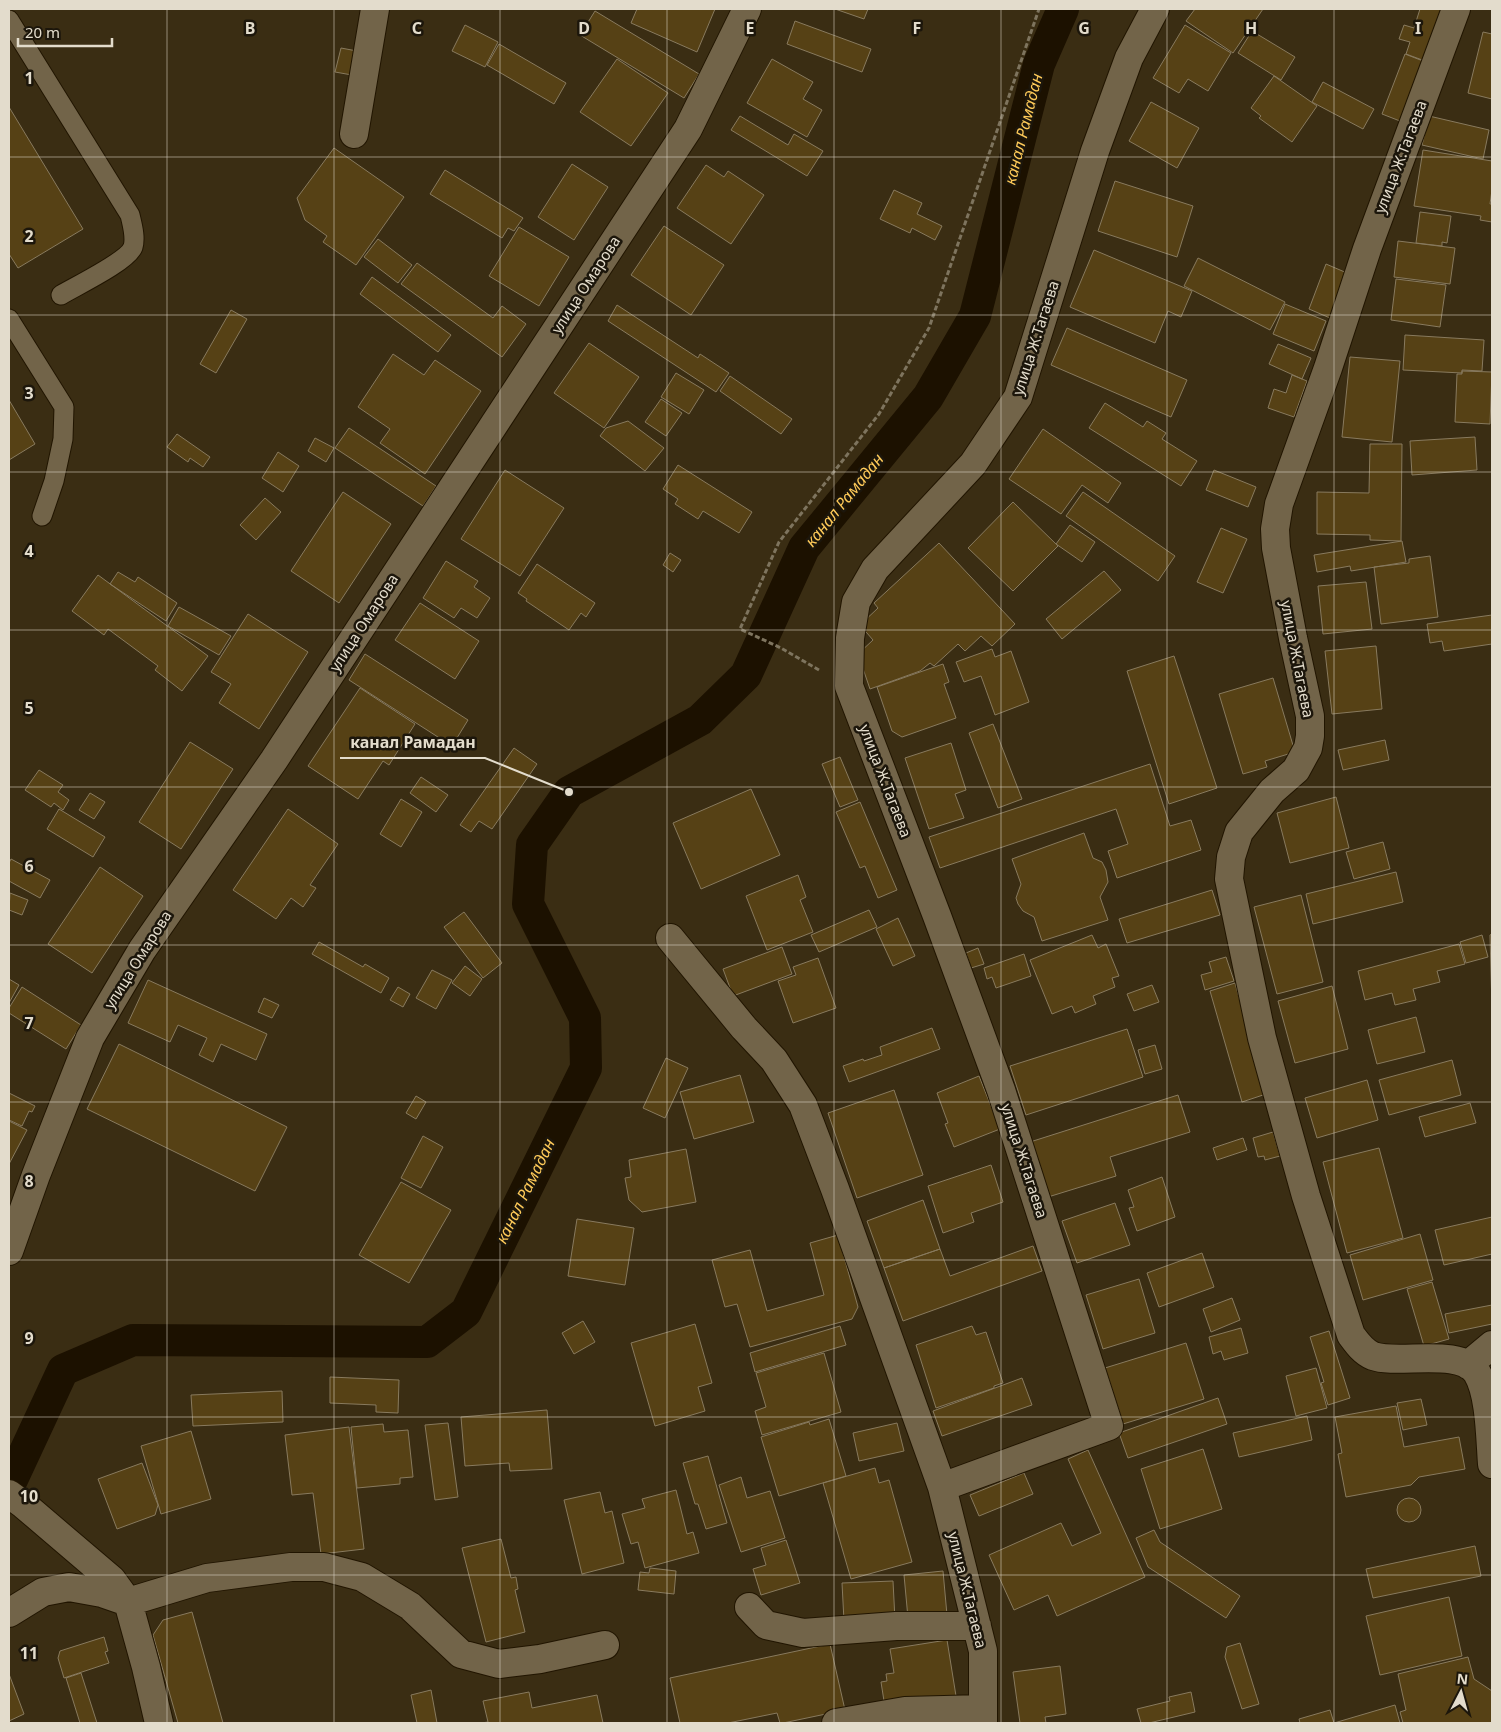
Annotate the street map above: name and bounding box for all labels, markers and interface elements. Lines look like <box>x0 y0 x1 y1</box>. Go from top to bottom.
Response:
scale bar <box>18 15 111 47</box>
text: B <box>245 17 255 39</box>
text: C <box>412 17 422 39</box>
text: D <box>578 17 590 39</box>
text: E <box>746 17 755 39</box>
text: F <box>913 17 921 39</box>
text: G <box>1078 17 1090 39</box>
text: H <box>1245 17 1257 39</box>
text: I <box>1415 17 1421 39</box>
text: 20 m <box>25 22 60 42</box>
text: 1 <box>24 67 34 89</box>
water label: канал Рамадан <box>999 71 1047 187</box>
street label: улица Ж.Тагаева <box>1369 97 1431 216</box>
text: 2 <box>24 225 34 247</box>
street label: улица Омарова <box>546 232 624 337</box>
street label: улица Ж.Тагаева <box>1007 278 1063 398</box>
text: 3 <box>24 382 34 404</box>
water label: канал Рамадан <box>800 449 888 551</box>
text: 4 <box>24 540 34 562</box>
street label: улица Омарова <box>324 570 402 675</box>
street label: улица Ж.Тагаева <box>1277 598 1319 719</box>
text: 5 <box>24 697 34 719</box>
street label: улица Ж.Тагаева <box>855 721 917 840</box>
callout: канал Рамадан <box>340 727 485 758</box>
text: канал Рамадан <box>350 731 476 753</box>
text: 6 <box>24 855 34 877</box>
street label: улица Омарова <box>99 906 175 1012</box>
text: 7 <box>24 1012 34 1034</box>
street label: улица Ж.Тагаева <box>997 1101 1053 1221</box>
water label: канал Рамадан <box>490 1135 560 1247</box>
text: 8 <box>24 1170 34 1192</box>
text: 9 <box>24 1327 34 1349</box>
text: 10 <box>20 1485 38 1507</box>
street label: улица Ж.Тагаева <box>944 1529 992 1650</box>
text: 11 <box>20 1642 38 1664</box>
north arrow <box>1436 1667 1486 1717</box>
text: N <box>1456 1669 1469 1689</box>

